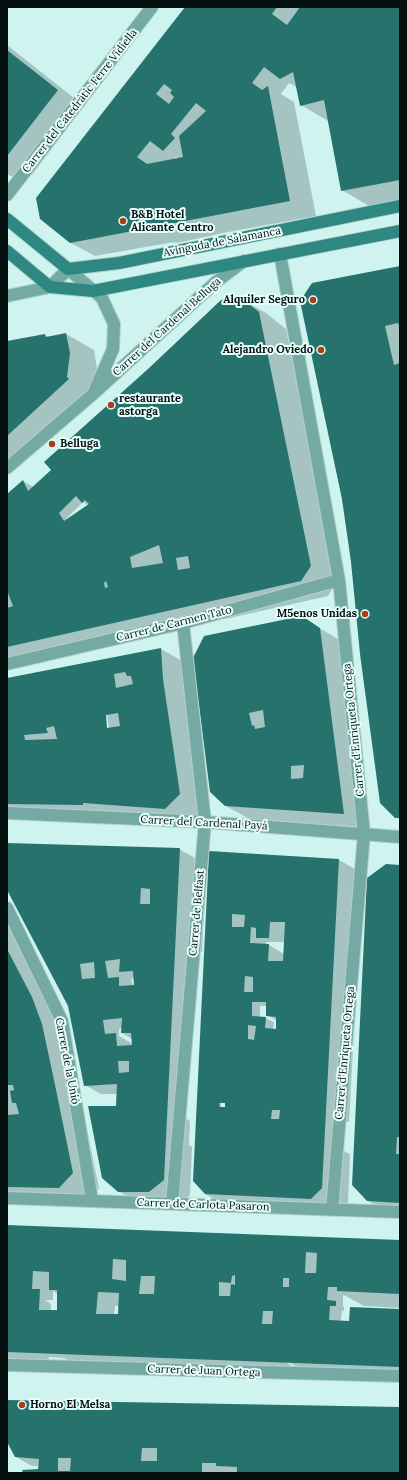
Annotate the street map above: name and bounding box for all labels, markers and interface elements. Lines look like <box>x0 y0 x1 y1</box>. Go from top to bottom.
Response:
street label: Carrer del Catedràtic Ferre Vidiella <box>20 26 140 176</box>
place label: B&B Hotel Alicante Centro <box>131 208 214 234</box>
marker: B&B Hotel Alicante Centro <box>118 216 128 226</box>
street label: Avinguda de Salamanca <box>162 224 282 260</box>
street label: Carrer del Cardenal Belluga <box>110 275 224 379</box>
place label: Alquiler Seguro <box>223 293 305 307</box>
marker: Alquiler Seguro <box>308 295 318 305</box>
place label: Alejandro Oviedo <box>223 343 313 357</box>
marker: Alejandro Oviedo <box>316 345 326 355</box>
place label: restaurante astorga <box>119 392 181 418</box>
marker: restaurante astorga <box>106 400 116 410</box>
place label: Belluga <box>60 437 99 451</box>
marker: Belluga <box>47 439 57 449</box>
street label: Carrer de Carmen Tato <box>115 603 233 645</box>
place label: M5enos Unidas <box>277 607 357 621</box>
marker: M5enos Unidas <box>360 609 370 619</box>
street label: Carrer d'Enriqueta Ortega <box>340 663 368 797</box>
street label: Carrer del Cardenal Payá <box>140 813 268 833</box>
street label: Carrer de Belfast <box>187 869 207 957</box>
street label: Carrer d'Enriqueta Ortega <box>333 986 357 1120</box>
street label: Carrer de la Unió <box>52 1017 82 1105</box>
street label: Carrer de Carlota Pasaron <box>136 1196 270 1214</box>
street label: Carrer de Juan Ortega <box>147 1362 261 1380</box>
place label: Horno El Melsa <box>30 1398 110 1412</box>
marker: Horno El Melsa <box>17 1400 27 1410</box>

